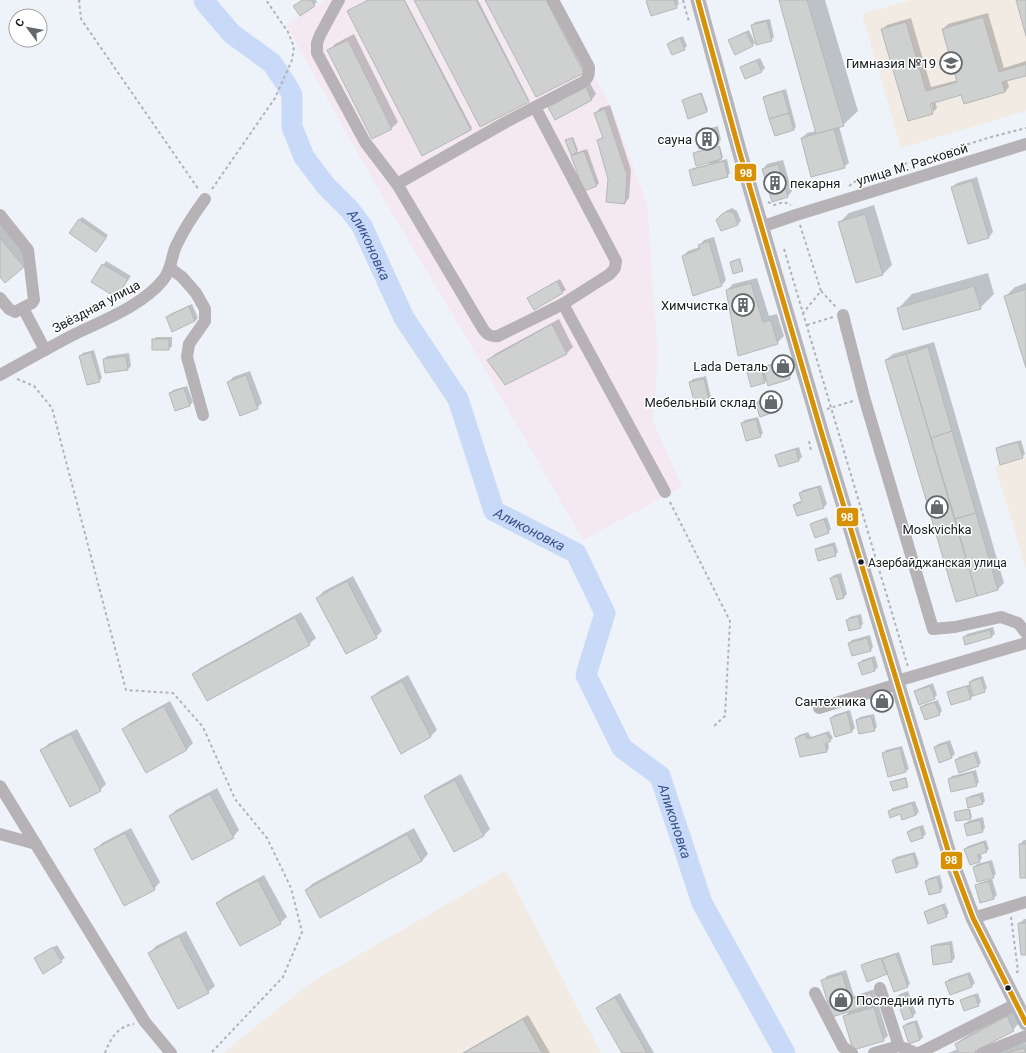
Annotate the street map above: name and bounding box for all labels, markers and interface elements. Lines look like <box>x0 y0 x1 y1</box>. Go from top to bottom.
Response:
north arrow <box>8 8 48 48</box>
text: С <box>13 16 27 29</box>
school or university icon: Гимназия №19 <box>938 50 964 76</box>
place label: Гимназия №19 <box>846 56 936 71</box>
building icon: сауна <box>694 126 720 152</box>
place label: сауна <box>658 132 692 147</box>
street label: улица М. Расковой <box>855 140 970 189</box>
line badge: 98 <box>734 163 757 182</box>
text: 98 <box>740 167 752 180</box>
building icon: пекарня <box>762 170 788 196</box>
place label: пекарня <box>790 176 840 191</box>
water label: Аликоновка <box>344 205 394 283</box>
street label: Звёздная улица <box>50 277 143 336</box>
building icon: Химчистка <box>730 292 756 318</box>
place label: Химчистка <box>661 298 728 313</box>
shop icon: Lada Dеталь <box>770 353 796 379</box>
place label: Lada Dеталь <box>693 359 768 374</box>
shop icon: Мебельный склад <box>758 389 784 415</box>
place label: Мебельный склад <box>645 395 756 410</box>
shop icon: Moskvichka <box>924 494 950 520</box>
water label: Аликоновка <box>490 504 568 554</box>
line badge: 98 <box>836 507 859 527</box>
text: 98 <box>841 511 853 524</box>
place label: Moskvichka <box>902 522 972 537</box>
place label: Азербайджанская улица <box>868 556 1007 570</box>
marker: Азербайджанская улица <box>856 557 866 567</box>
shop icon: Сантехника <box>869 688 895 714</box>
place label: Сантехника <box>795 694 866 709</box>
water label: Аликоновка <box>655 781 695 861</box>
line badge: 98 <box>940 851 963 870</box>
text: 98 <box>945 854 957 867</box>
unlabelled marker <box>1003 983 1013 993</box>
shop icon: Последний путь <box>828 987 854 1013</box>
place label: Последний путь <box>856 993 954 1008</box>

